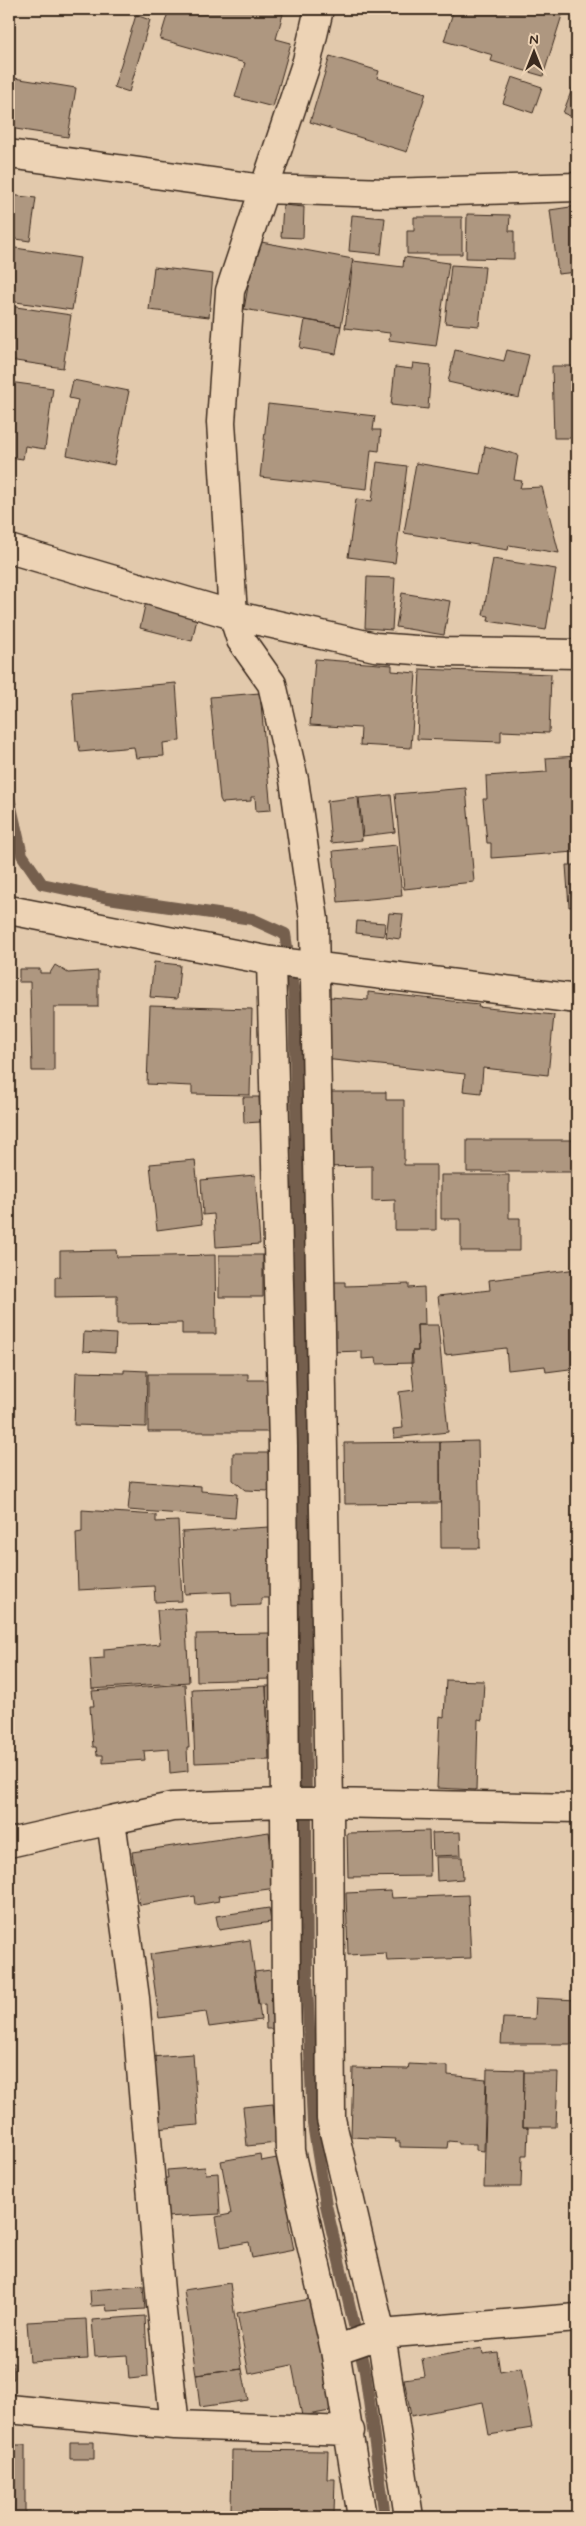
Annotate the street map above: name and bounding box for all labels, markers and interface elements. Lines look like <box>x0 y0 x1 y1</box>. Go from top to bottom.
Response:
north arrow <box>508 28 558 78</box>
text: N <box>529 31 539 49</box>

